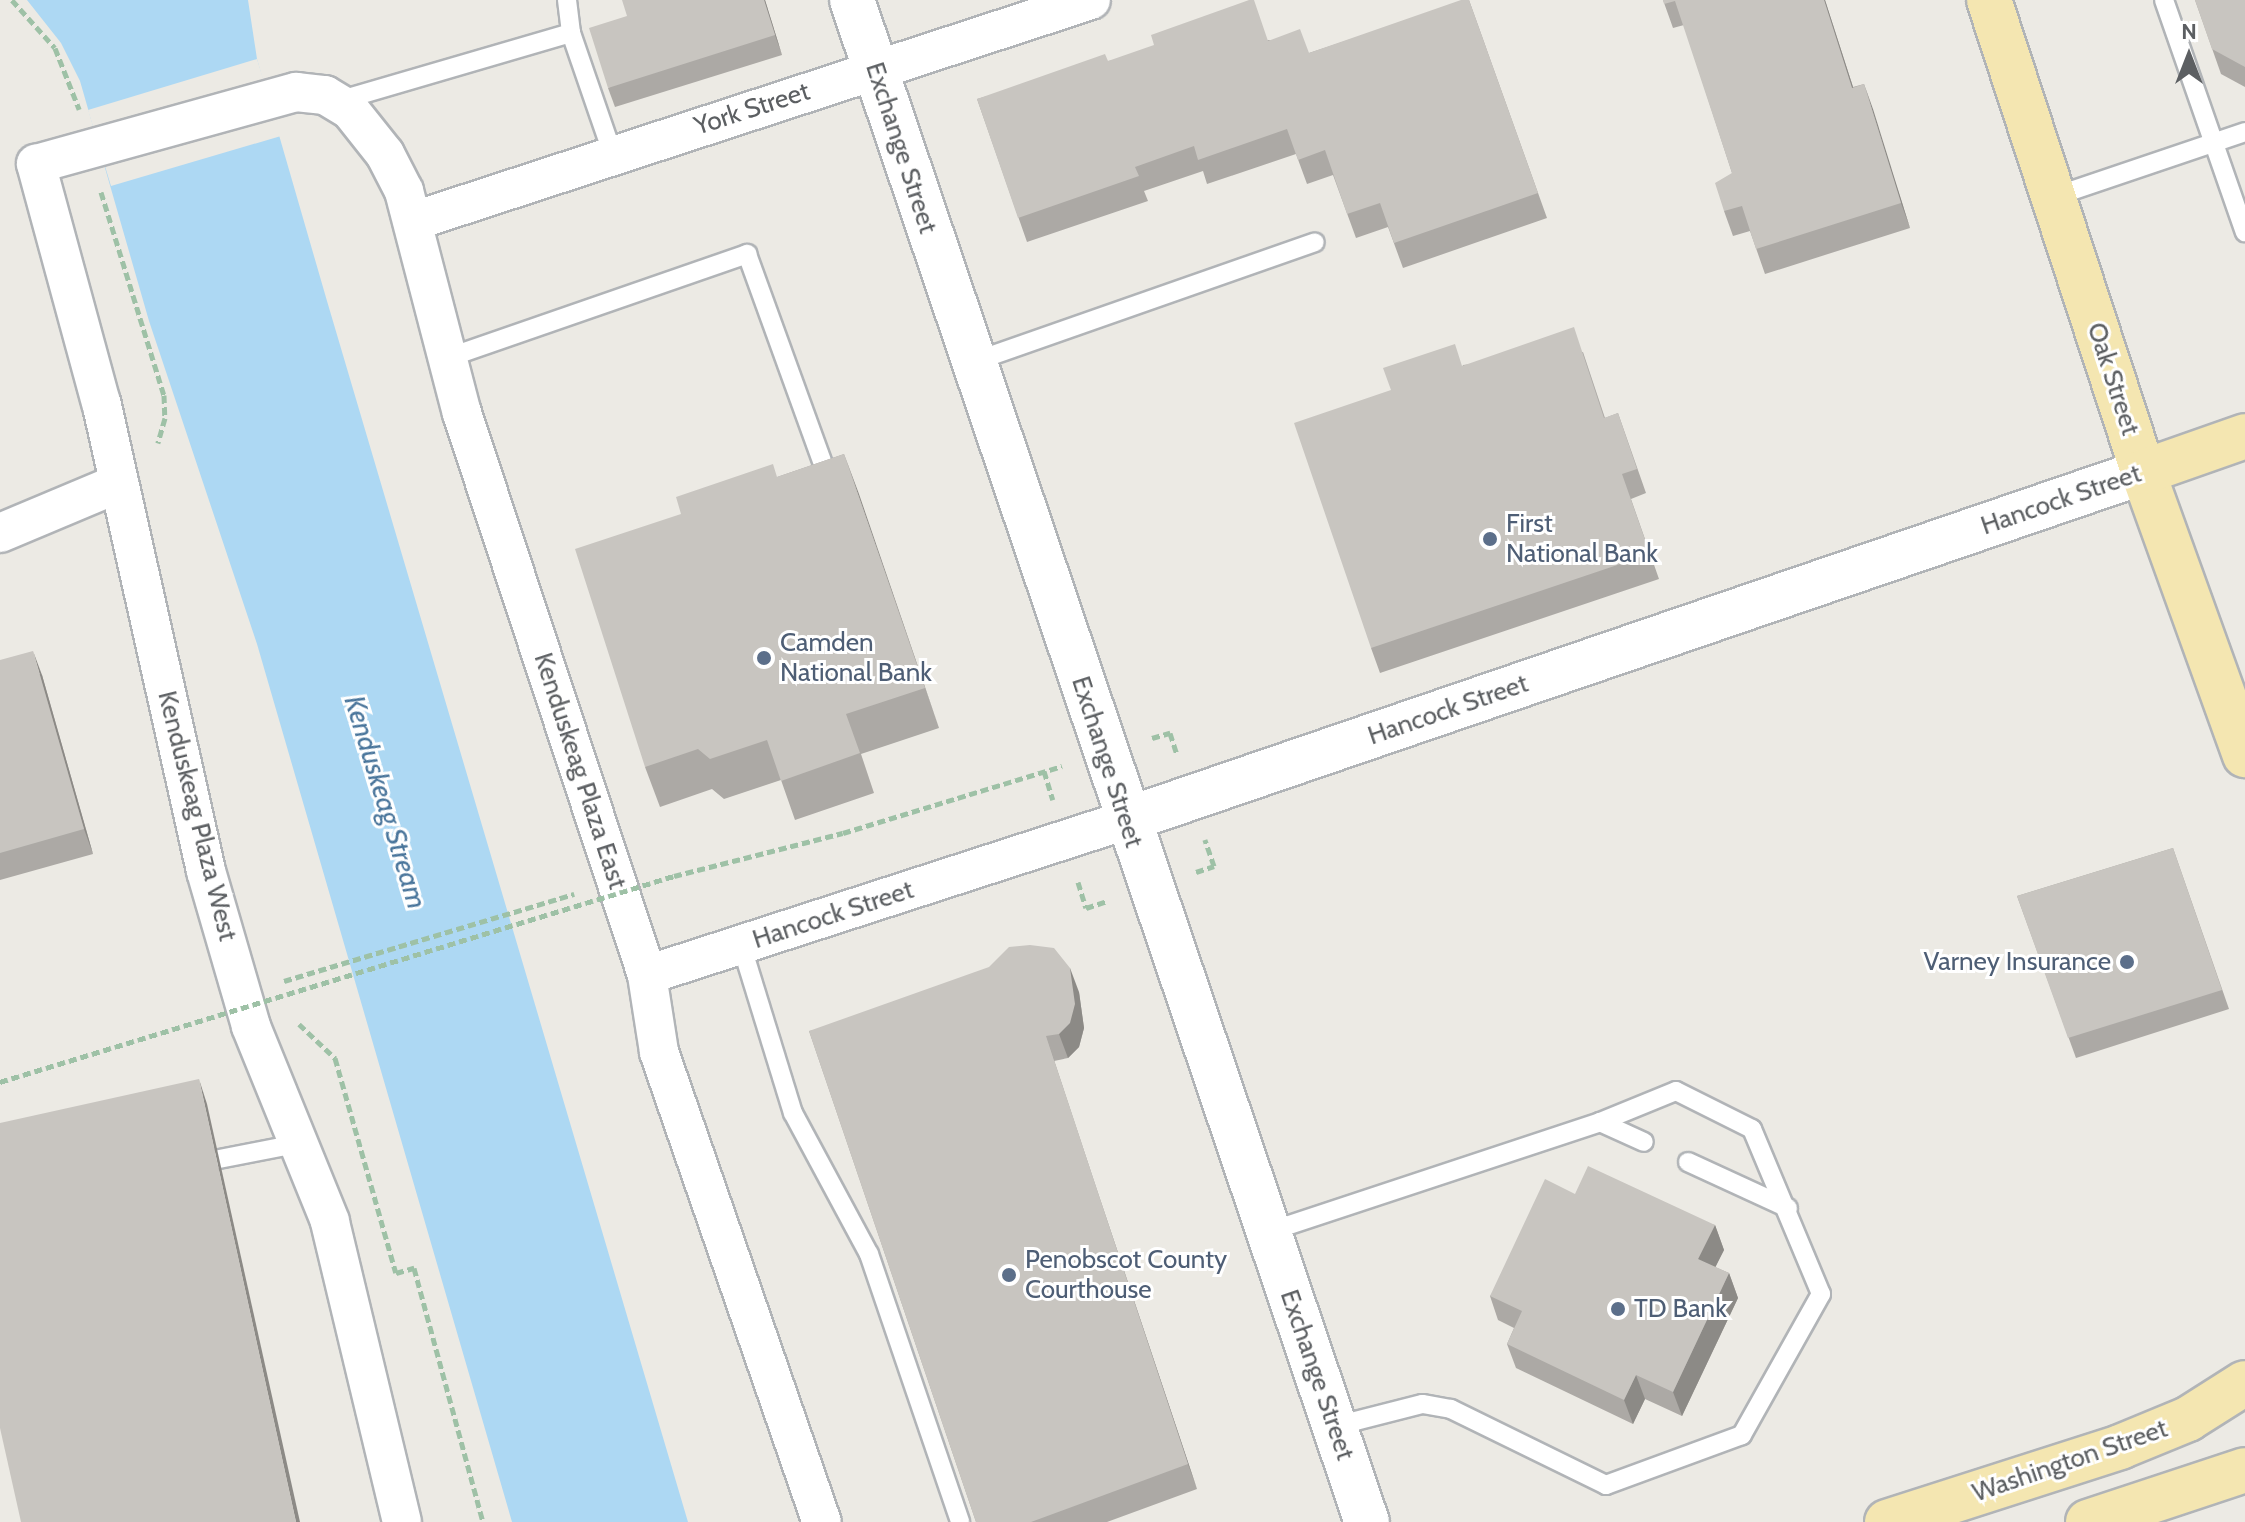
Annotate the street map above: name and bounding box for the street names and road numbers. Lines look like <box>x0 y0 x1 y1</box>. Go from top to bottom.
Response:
street label: Exchange Street <box>859 58 943 238</box>
street label: York Street <box>690 76 814 142</box>
street label: Oak Street <box>2080 319 2146 439</box>
street label: Hancock Street <box>1977 458 2145 542</box>
street label: Kenduskeag Plaza East <box>527 649 633 893</box>
street label: Hancock Street <box>1364 668 1532 752</box>
street label: Exchange Street <box>1065 672 1149 852</box>
street label: Kenduskeag Plaza West <box>151 688 243 944</box>
street label: Hancock Street <box>749 874 917 956</box>
street label: Exchange Street <box>1273 1286 1361 1464</box>
street label: Washington Street <box>1968 1413 2172 1509</box>

